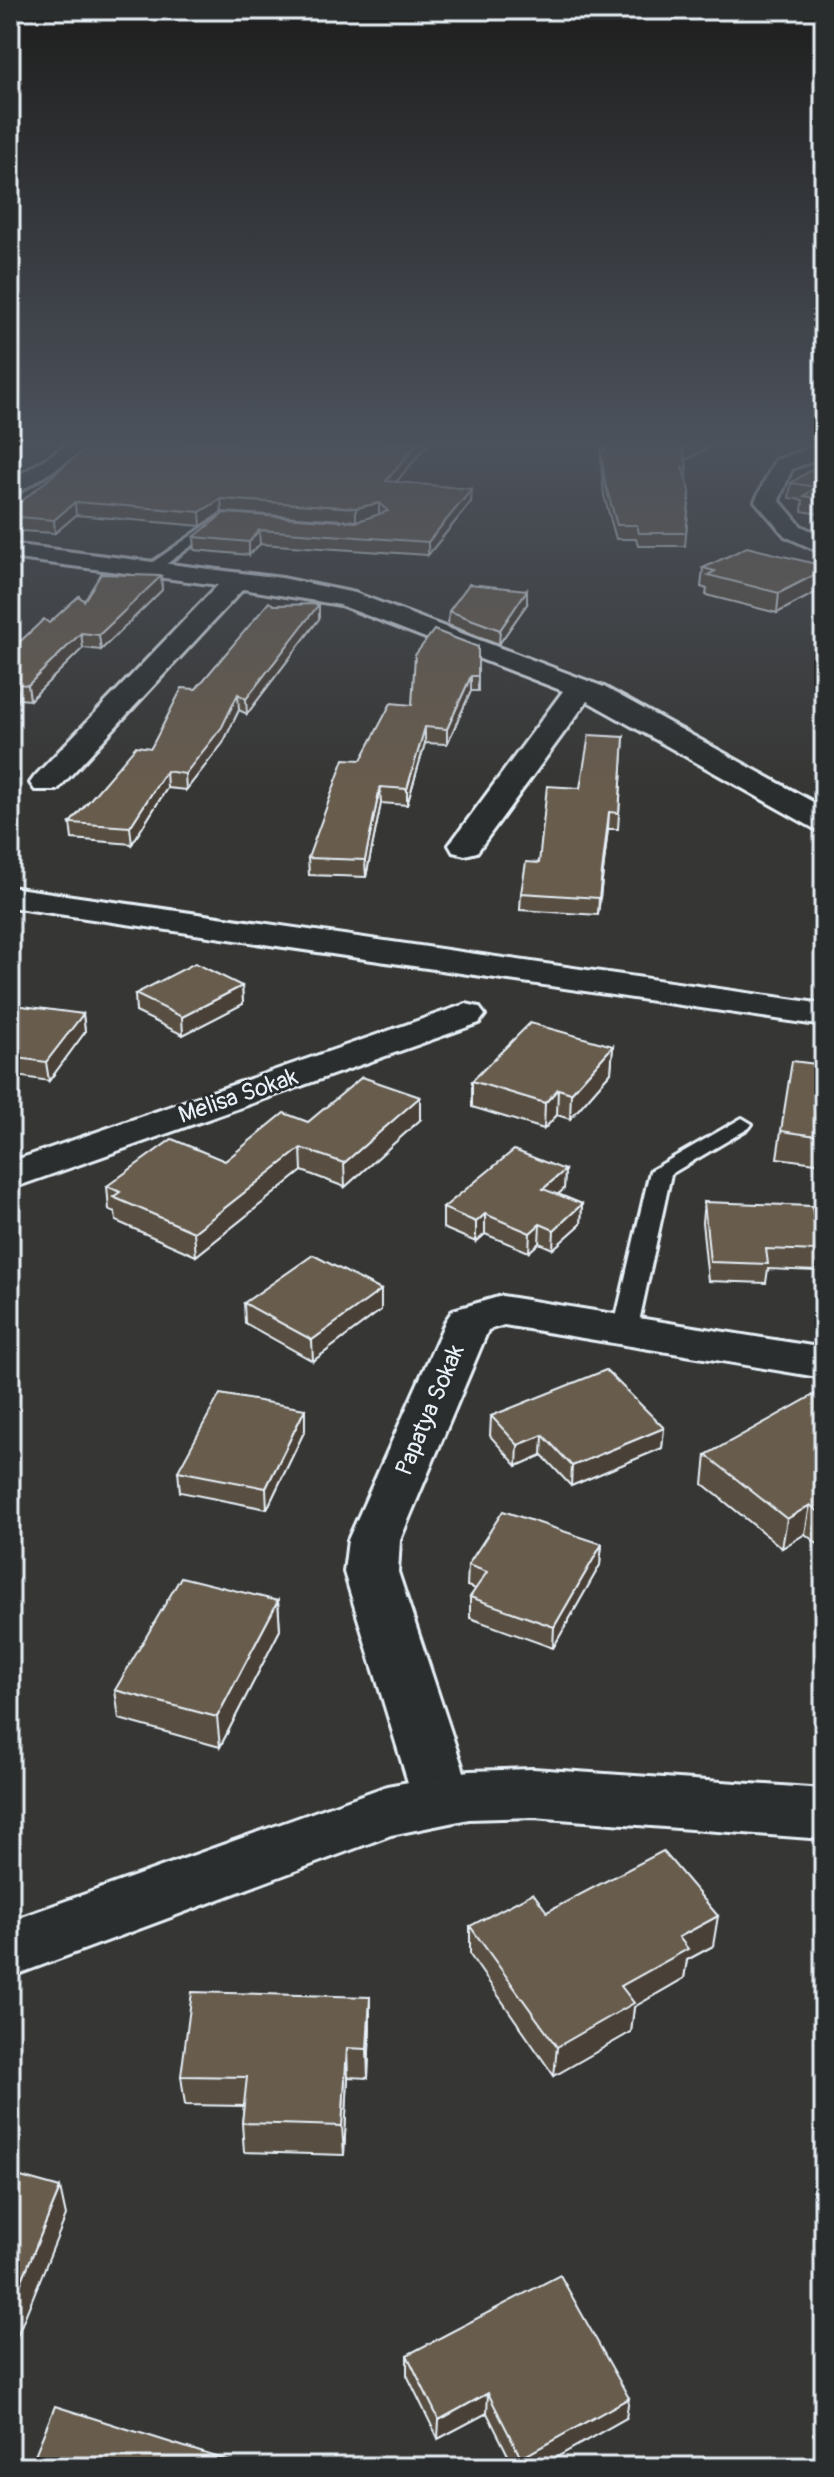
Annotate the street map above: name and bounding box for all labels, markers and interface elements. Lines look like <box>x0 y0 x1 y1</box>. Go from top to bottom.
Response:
street label: Melisa Sokak <box>175 1062 301 1130</box>
street label: Papatya Sokak <box>389 1340 471 1480</box>

